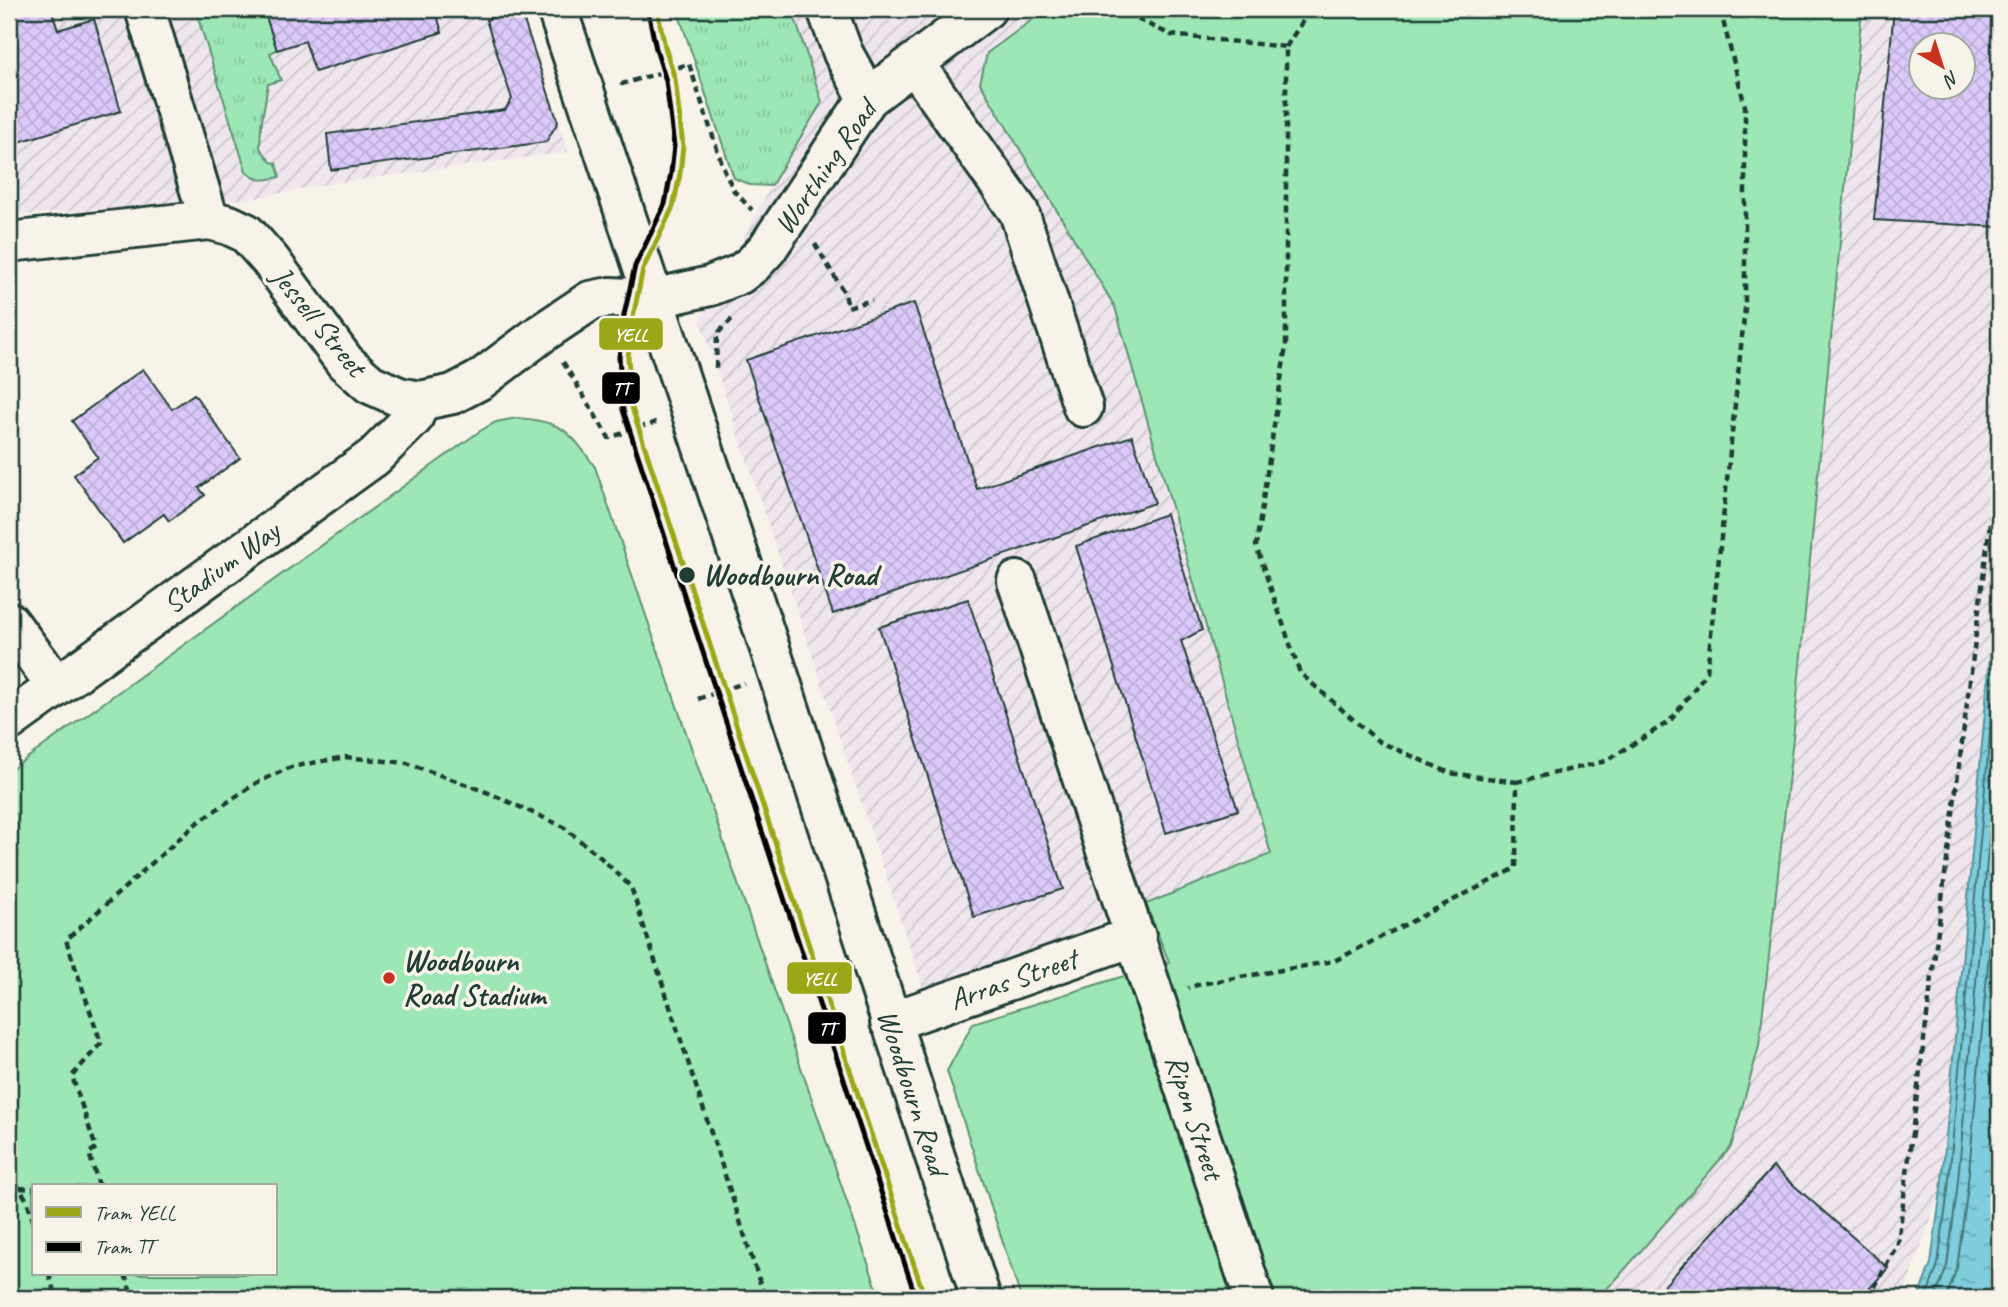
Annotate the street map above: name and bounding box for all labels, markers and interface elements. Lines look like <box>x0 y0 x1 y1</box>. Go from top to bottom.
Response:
north arrow <box>1906 32 1976 102</box>
text: N <box>1937 65 1964 93</box>
street label: Worthing Road <box>765 89 887 241</box>
street label: Jessell Street <box>262 257 377 386</box>
line badge: YELL <box>598 317 664 351</box>
text: YELL <box>614 323 649 347</box>
line badge: TT <box>601 371 641 405</box>
text: TT <box>612 377 635 401</box>
street label: Stadium Way <box>155 510 289 622</box>
place label: Woodbourn Road <box>703 556 882 594</box>
marker: Woodbourn Road <box>677 565 697 585</box>
street label: Arras Street <box>944 938 1086 1019</box>
place label: Woodbourn Road Stadium <box>403 942 548 1014</box>
line badge: YELL <box>786 961 853 995</box>
text: YELL <box>803 967 838 991</box>
marker: Woodbourn Road Stadium <box>381 970 397 986</box>
street label: Woodbourn Road <box>868 1005 959 1183</box>
line badge: TT <box>807 1011 847 1045</box>
text: TT <box>818 1017 841 1041</box>
street label: Ripon Street <box>1157 1050 1234 1187</box>
legend <box>32 1184 276 1276</box>
text: Tram YELL <box>94 1200 177 1226</box>
text: Tram TT <box>94 1234 160 1260</box>

